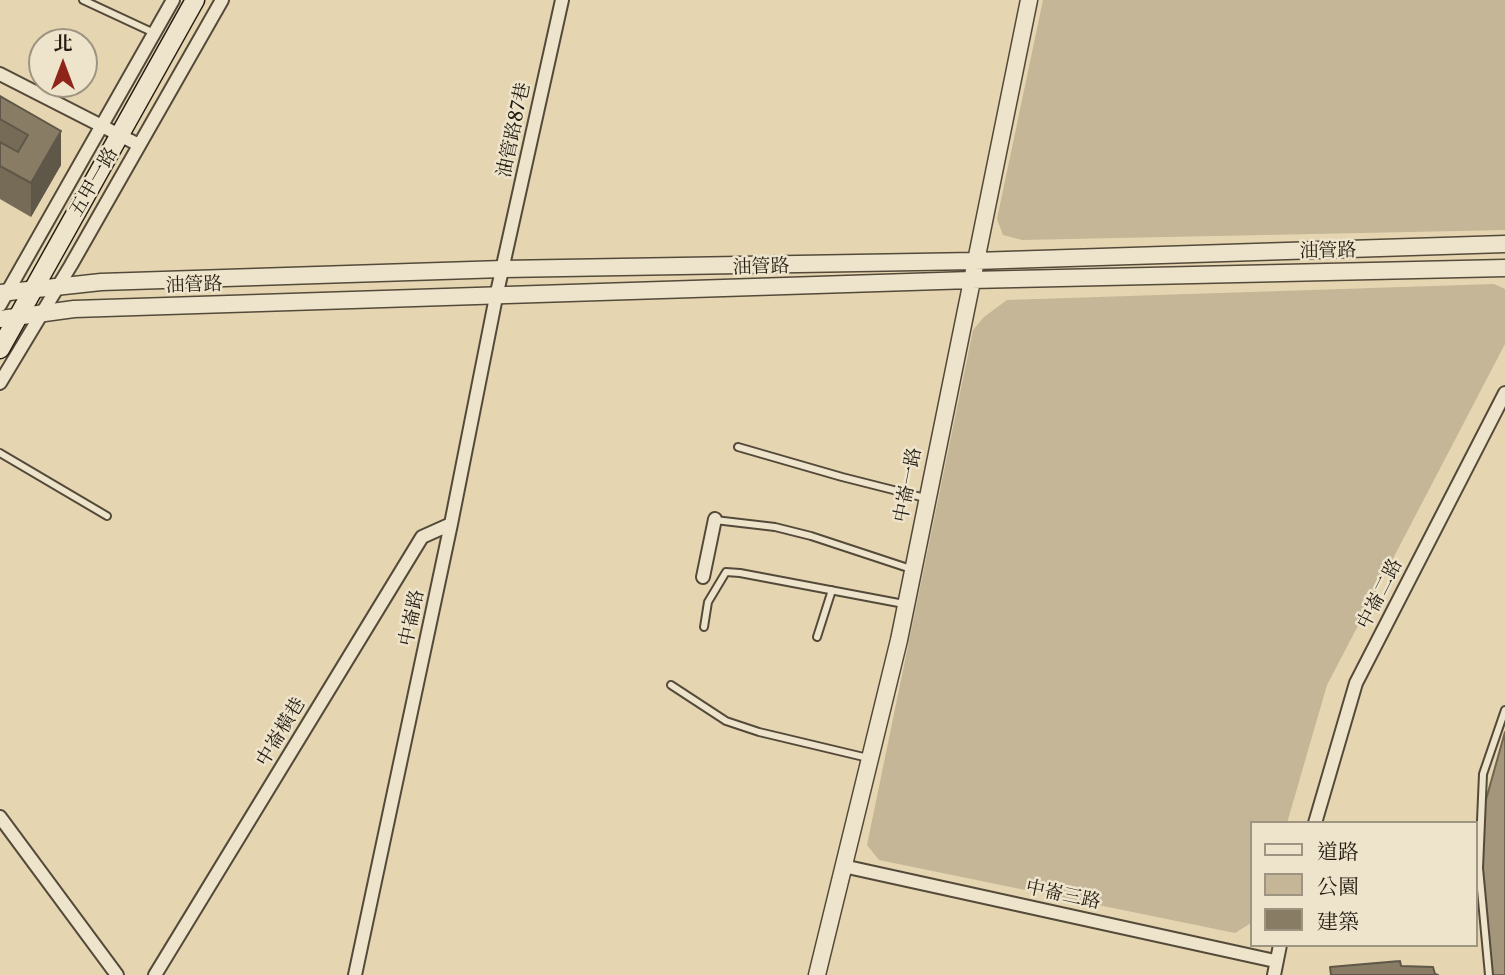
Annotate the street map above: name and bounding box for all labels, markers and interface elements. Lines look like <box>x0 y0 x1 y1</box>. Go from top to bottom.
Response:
north arrow <box>28 28 98 98</box>
text: 北 <box>53 32 73 55</box>
street label: 油管路87巷 <box>493 80 535 180</box>
street label: 五甲一路 <box>65 143 123 221</box>
street label: 油管路 <box>1299 239 1357 263</box>
street label: 油管路 <box>732 255 790 279</box>
street label: 油管路 <box>165 273 223 297</box>
street label: 中崙一路 <box>890 446 926 524</box>
street label: 中崙二路 <box>1353 555 1407 633</box>
street label: 中崙路 <box>395 588 429 648</box>
street label: 中崙橫巷 <box>252 694 310 770</box>
legend <box>1250 821 1477 947</box>
text: 道路 <box>1317 839 1359 864</box>
text: 公園 <box>1317 874 1359 899</box>
street label: 中崙三路 <box>1023 876 1103 914</box>
text: 建築 <box>1317 909 1359 934</box>

